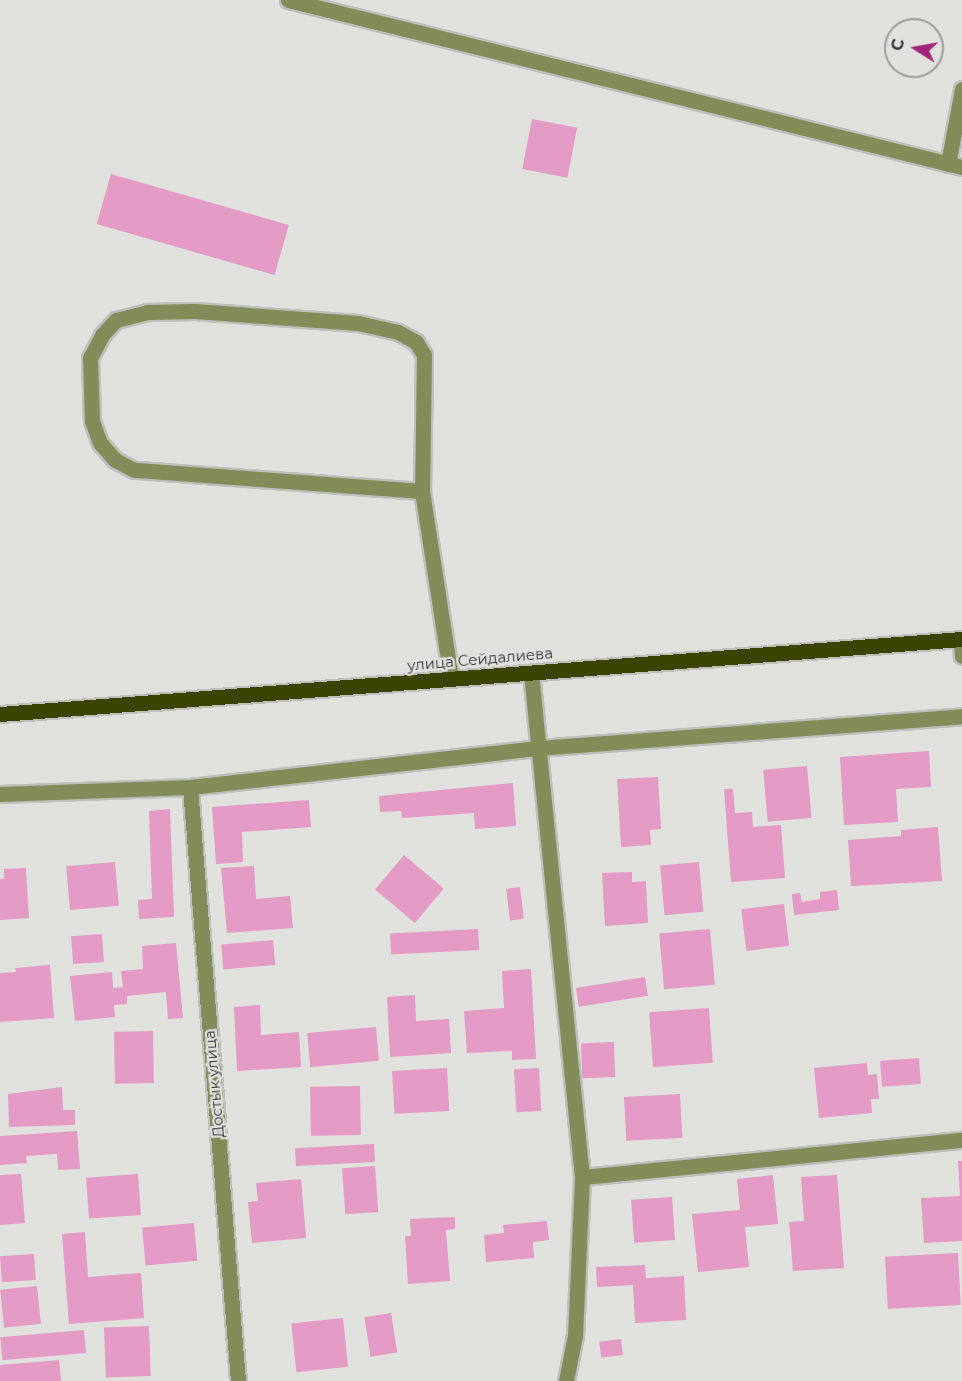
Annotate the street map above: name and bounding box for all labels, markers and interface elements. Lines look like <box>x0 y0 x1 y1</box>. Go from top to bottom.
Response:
north arrow <box>884 18 944 78</box>
text: С <box>887 37 908 52</box>
street label: улица Сейдалиева <box>406 644 554 674</box>
street label: Достык улица <box>200 1029 228 1139</box>

